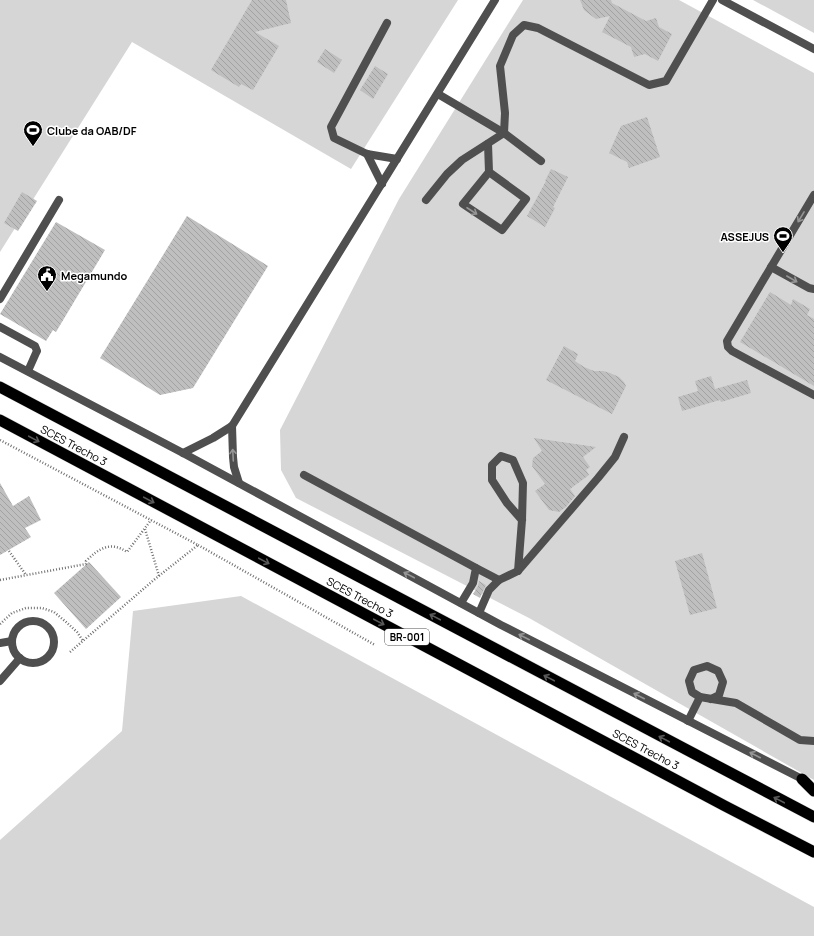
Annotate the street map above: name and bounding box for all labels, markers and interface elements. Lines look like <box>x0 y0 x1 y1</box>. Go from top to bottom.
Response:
sports icon: Clube da OAB/DF <box>22 119 44 147</box>
place label: Clube da OAB/DF <box>47 123 137 138</box>
one-way arrow <box>466 207 478 215</box>
one-way arrow <box>796 211 804 223</box>
sports icon: ASSEJUS <box>772 225 794 253</box>
place label: ASSEJUS <box>720 229 769 244</box>
public building icon: Megamundo <box>36 264 58 292</box>
place label: Megamundo <box>61 268 127 283</box>
one-way arrow <box>786 275 798 283</box>
street label: SCES Trecho 3 <box>38 421 110 469</box>
one-way arrow <box>28 436 40 443</box>
one-way arrow <box>229 449 237 462</box>
one-way arrow <box>143 497 155 504</box>
one-way arrow <box>258 558 270 565</box>
one-way arrow <box>403 571 415 579</box>
street label: SCES Trecho 3 <box>324 573 396 621</box>
one-way arrow <box>429 613 441 621</box>
one-way arrow <box>373 619 385 626</box>
road number: BR-001 <box>385 629 429 645</box>
one-way arrow <box>518 632 530 640</box>
one-way arrow <box>544 674 556 681</box>
one-way arrow <box>634 692 646 699</box>
street label: SCES Trecho 3 <box>610 725 682 773</box>
one-way arrow <box>659 735 671 742</box>
one-way arrow <box>749 751 761 758</box>
one-way arrow <box>773 795 785 803</box>

